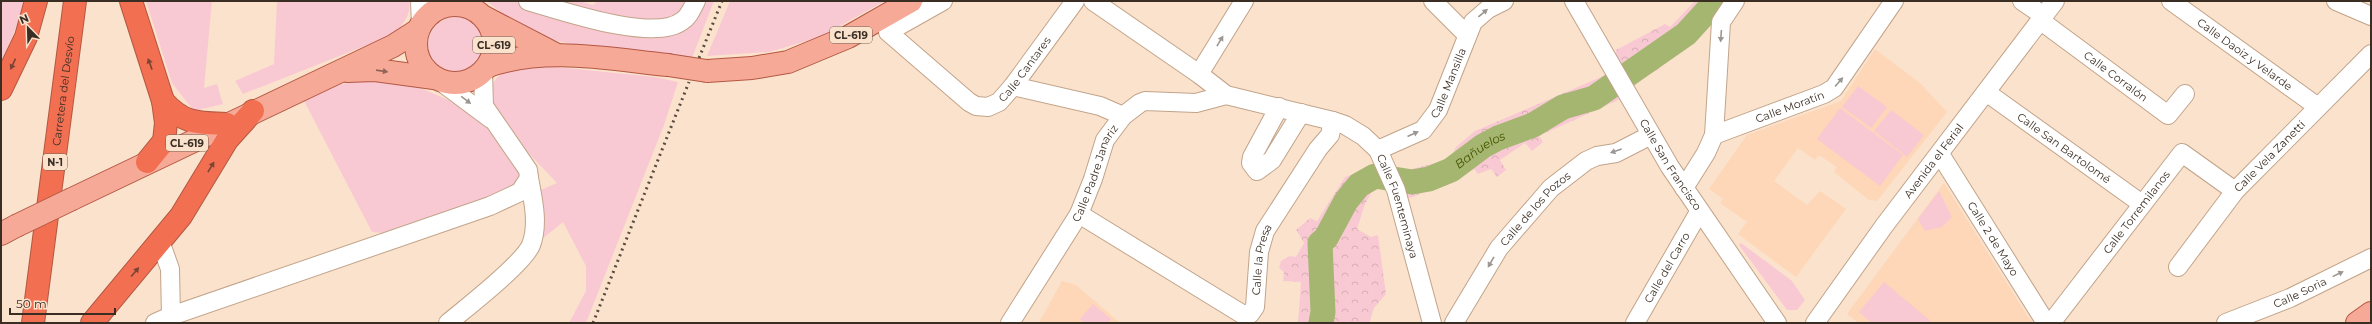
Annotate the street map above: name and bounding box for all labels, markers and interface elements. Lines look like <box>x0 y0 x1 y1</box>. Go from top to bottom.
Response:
north arrow <box>8 8 48 48</box>
one-way arrow <box>1478 9 1489 18</box>
text: N <box>17 11 31 27</box>
street label: Calle Daoiz y Velarde <box>2194 15 2295 93</box>
road number: CL-619 <box>830 27 872 43</box>
one-way arrow <box>1717 30 1724 42</box>
street label: Calle Cantares <box>995 33 1054 105</box>
street label: Carretera del Desvío <box>49 35 77 147</box>
one-way arrow <box>1216 35 1224 46</box>
road number: CL-619 <box>473 37 515 53</box>
street label: Calle Mansilla <box>1427 46 1469 121</box>
street label: Calle Corralón <box>2081 48 2151 105</box>
one-way arrow <box>10 58 16 69</box>
one-way arrow <box>147 58 153 70</box>
one-way arrow <box>376 68 388 74</box>
one-way arrow <box>1834 77 1843 87</box>
street label: Calle Moratín <box>1754 87 1826 126</box>
one-way arrow <box>461 96 472 104</box>
street label: Calle San Bartolomé <box>2014 110 2114 187</box>
street label: Calle San Francisco <box>1637 116 1705 213</box>
street label: Calle Vela Zanetti <box>2231 117 2308 195</box>
street label: Calle Padre Janariz <box>1069 121 1121 225</box>
street label: Avenida el Ferial <box>1901 121 1966 201</box>
water label: Bañuelos <box>1452 128 1507 172</box>
one-way arrow <box>1408 131 1419 137</box>
road number: CL-619 <box>166 135 208 151</box>
one-way arrow <box>1610 149 1622 155</box>
street label: Calle Fuenteminaya <box>1374 152 1421 260</box>
road number: N-1 <box>43 154 67 170</box>
one-way arrow <box>208 161 215 173</box>
street label: Calle Torremilanos <box>2100 167 2173 257</box>
street label: Calle de los Pozos <box>1497 168 1574 249</box>
street label: Calle 2 de Mayo <box>1965 199 2022 279</box>
street label: Calle la Presa <box>1249 221 1275 296</box>
street label: Calle del Carro <box>1641 230 1693 305</box>
one-way arrow <box>1487 256 1494 268</box>
one-way arrow <box>130 266 139 277</box>
one-way arrow <box>2333 271 2344 277</box>
street label: Calle Soria <box>2271 274 2329 311</box>
scale bar <box>10 290 115 316</box>
text: 50 m <box>16 296 47 311</box>

